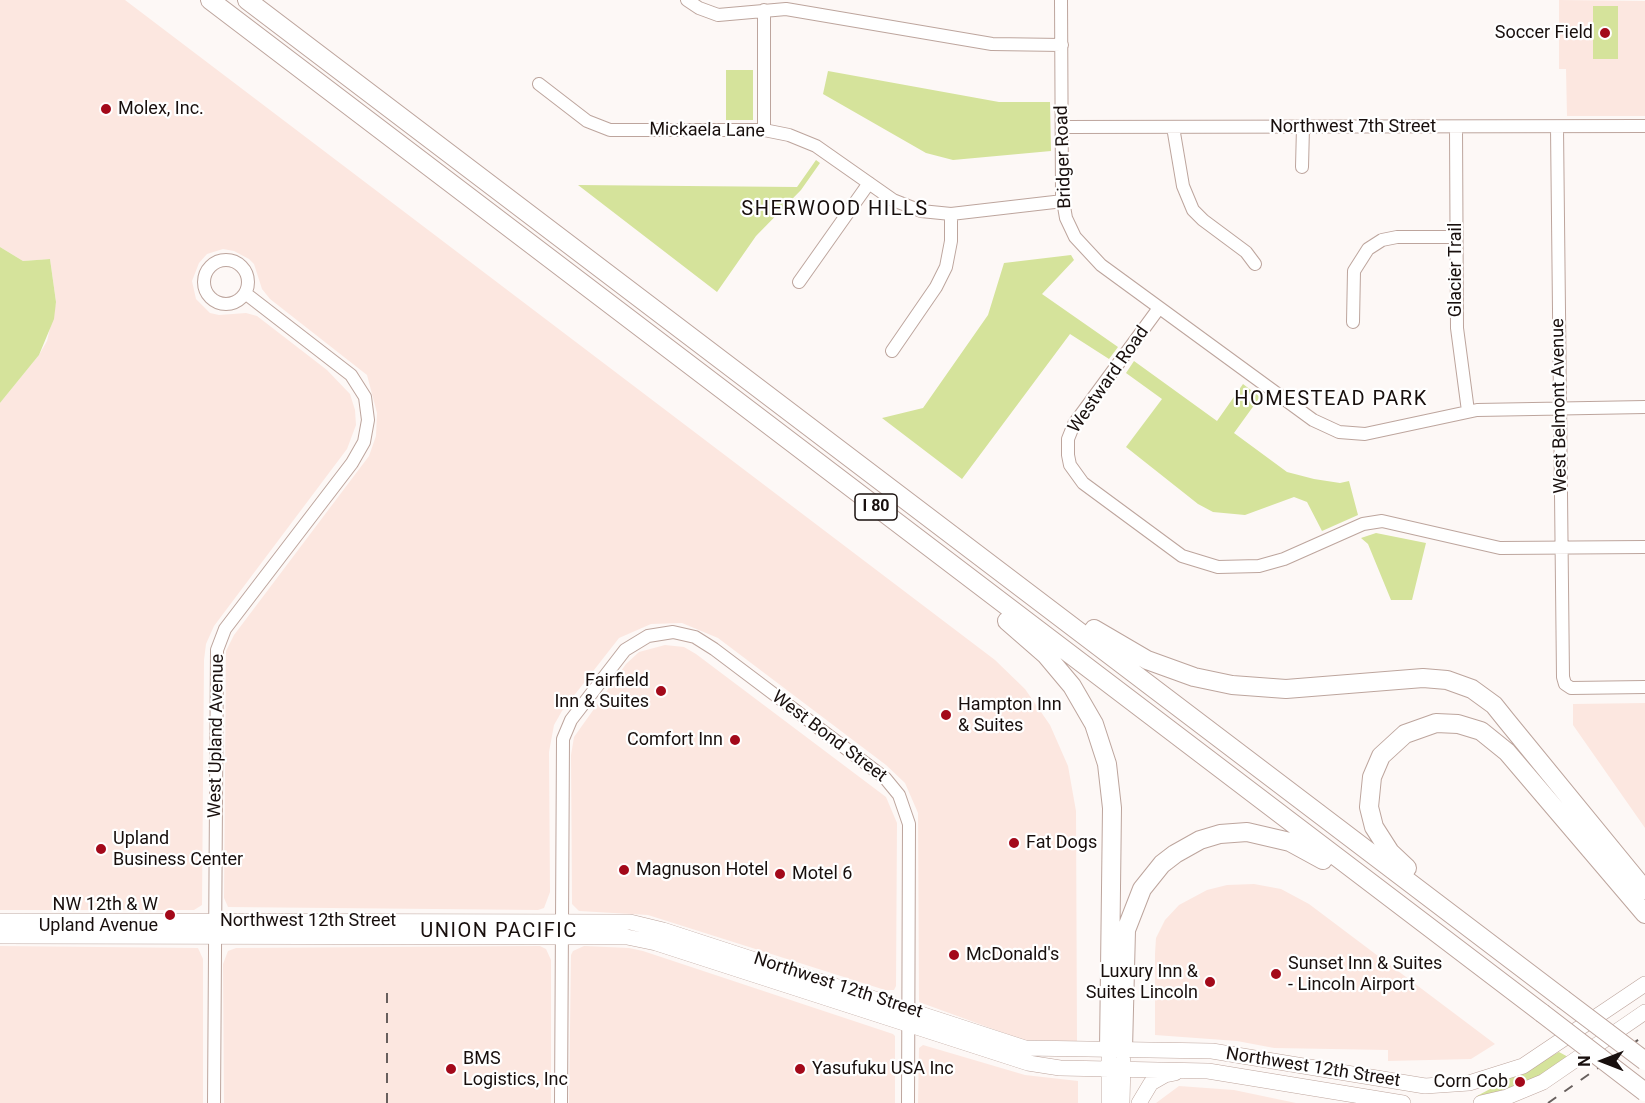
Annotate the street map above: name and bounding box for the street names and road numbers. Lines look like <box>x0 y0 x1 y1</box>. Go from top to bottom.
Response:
street label: Bridger Road <box>1051 105 1077 209</box>
street label: Northwest 7th Street <box>1270 116 1436 138</box>
street label: Mickaela Lane <box>649 119 765 143</box>
street label: Glacier Trail <box>1445 223 1467 317</box>
street label: West Belmont Avenue <box>1548 318 1572 494</box>
street label: Westward Road <box>1064 322 1154 438</box>
road number: I 80 <box>855 494 897 520</box>
street label: West Upland Avenue <box>205 654 229 818</box>
street label: West Bond Street <box>767 687 891 787</box>
street label: Northwest 12th Street <box>220 910 396 932</box>
street label: Northwest 12th Street <box>751 949 925 1023</box>
street label: Northwest 12th Street <box>1224 1044 1402 1092</box>

